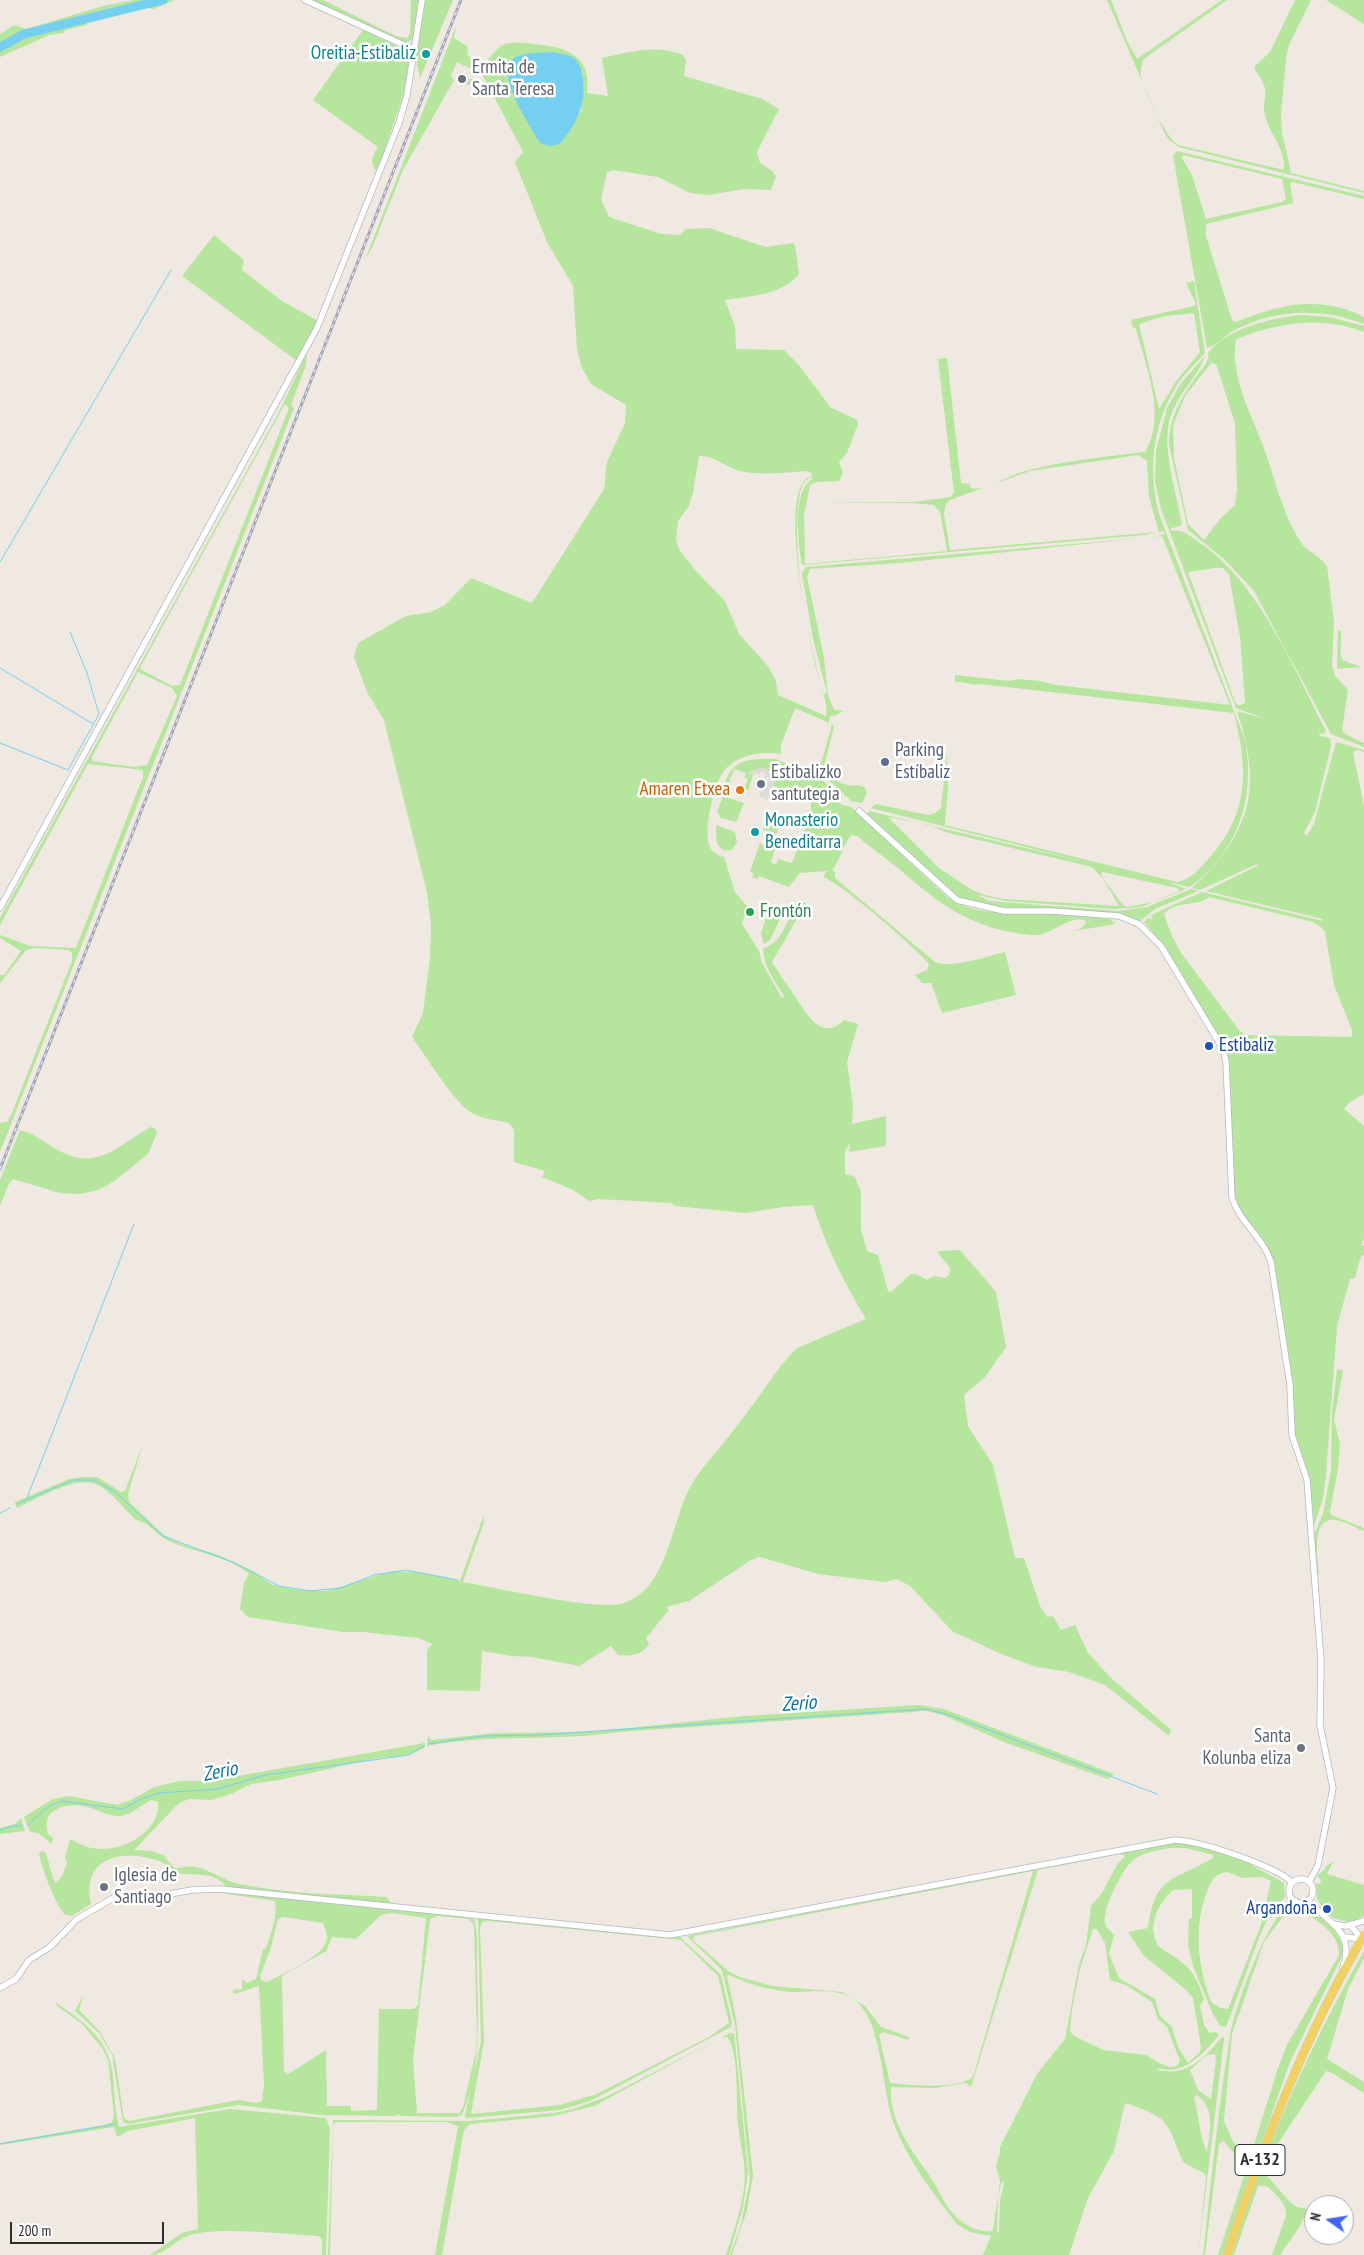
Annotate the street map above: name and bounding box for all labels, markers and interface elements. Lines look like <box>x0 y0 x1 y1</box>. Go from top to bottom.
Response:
place label: Oreitia-Estibaliz <box>311 43 416 65</box>
marker: Oreitia-Estibaliz <box>420 48 432 60</box>
place label: Ermita de Santa Teresa <box>472 57 554 101</box>
marker: Ermita de Santa Teresa <box>456 73 468 85</box>
place label: Parking Estíbaliz <box>895 740 950 784</box>
marker: Parking Estíbaliz <box>879 756 891 768</box>
place label: Estibalizko santutegia <box>771 762 842 806</box>
marker: Estibalizko santutegia <box>755 778 767 790</box>
place label: Amaren Etxea <box>640 779 730 801</box>
marker: Amaren Etxea <box>734 784 746 796</box>
place label: Monasterio Beneditarra <box>765 810 841 854</box>
marker: Monasterio Beneditarra <box>749 826 761 838</box>
place label: Frontón <box>760 901 811 923</box>
marker: Frontón <box>744 906 756 918</box>
place label: Estibaliz <box>1219 1035 1274 1057</box>
marker: Estibaliz <box>1203 1040 1215 1052</box>
water label: Zerio <box>781 1691 817 1717</box>
place label: Santa Kolunba eliza <box>1202 1726 1291 1770</box>
marker: Santa Kolunba eliza <box>1295 1742 1307 1754</box>
water label: Zerio <box>201 1757 239 1787</box>
place label: Iglesia de Santiago <box>114 1865 177 1909</box>
marker: Iglesia de Santiago <box>98 1881 110 1893</box>
place label: Argandoña <box>1246 1898 1317 1920</box>
marker: Argandoña <box>1321 1903 1333 1915</box>
road number: A-132 <box>1235 2144 1285 2176</box>
north arrow <box>1304 2195 1354 2245</box>
text: N <box>1306 2211 1325 2223</box>
scale bar <box>12 2212 166 2244</box>
text: 200 m <box>18 2221 51 2240</box>

